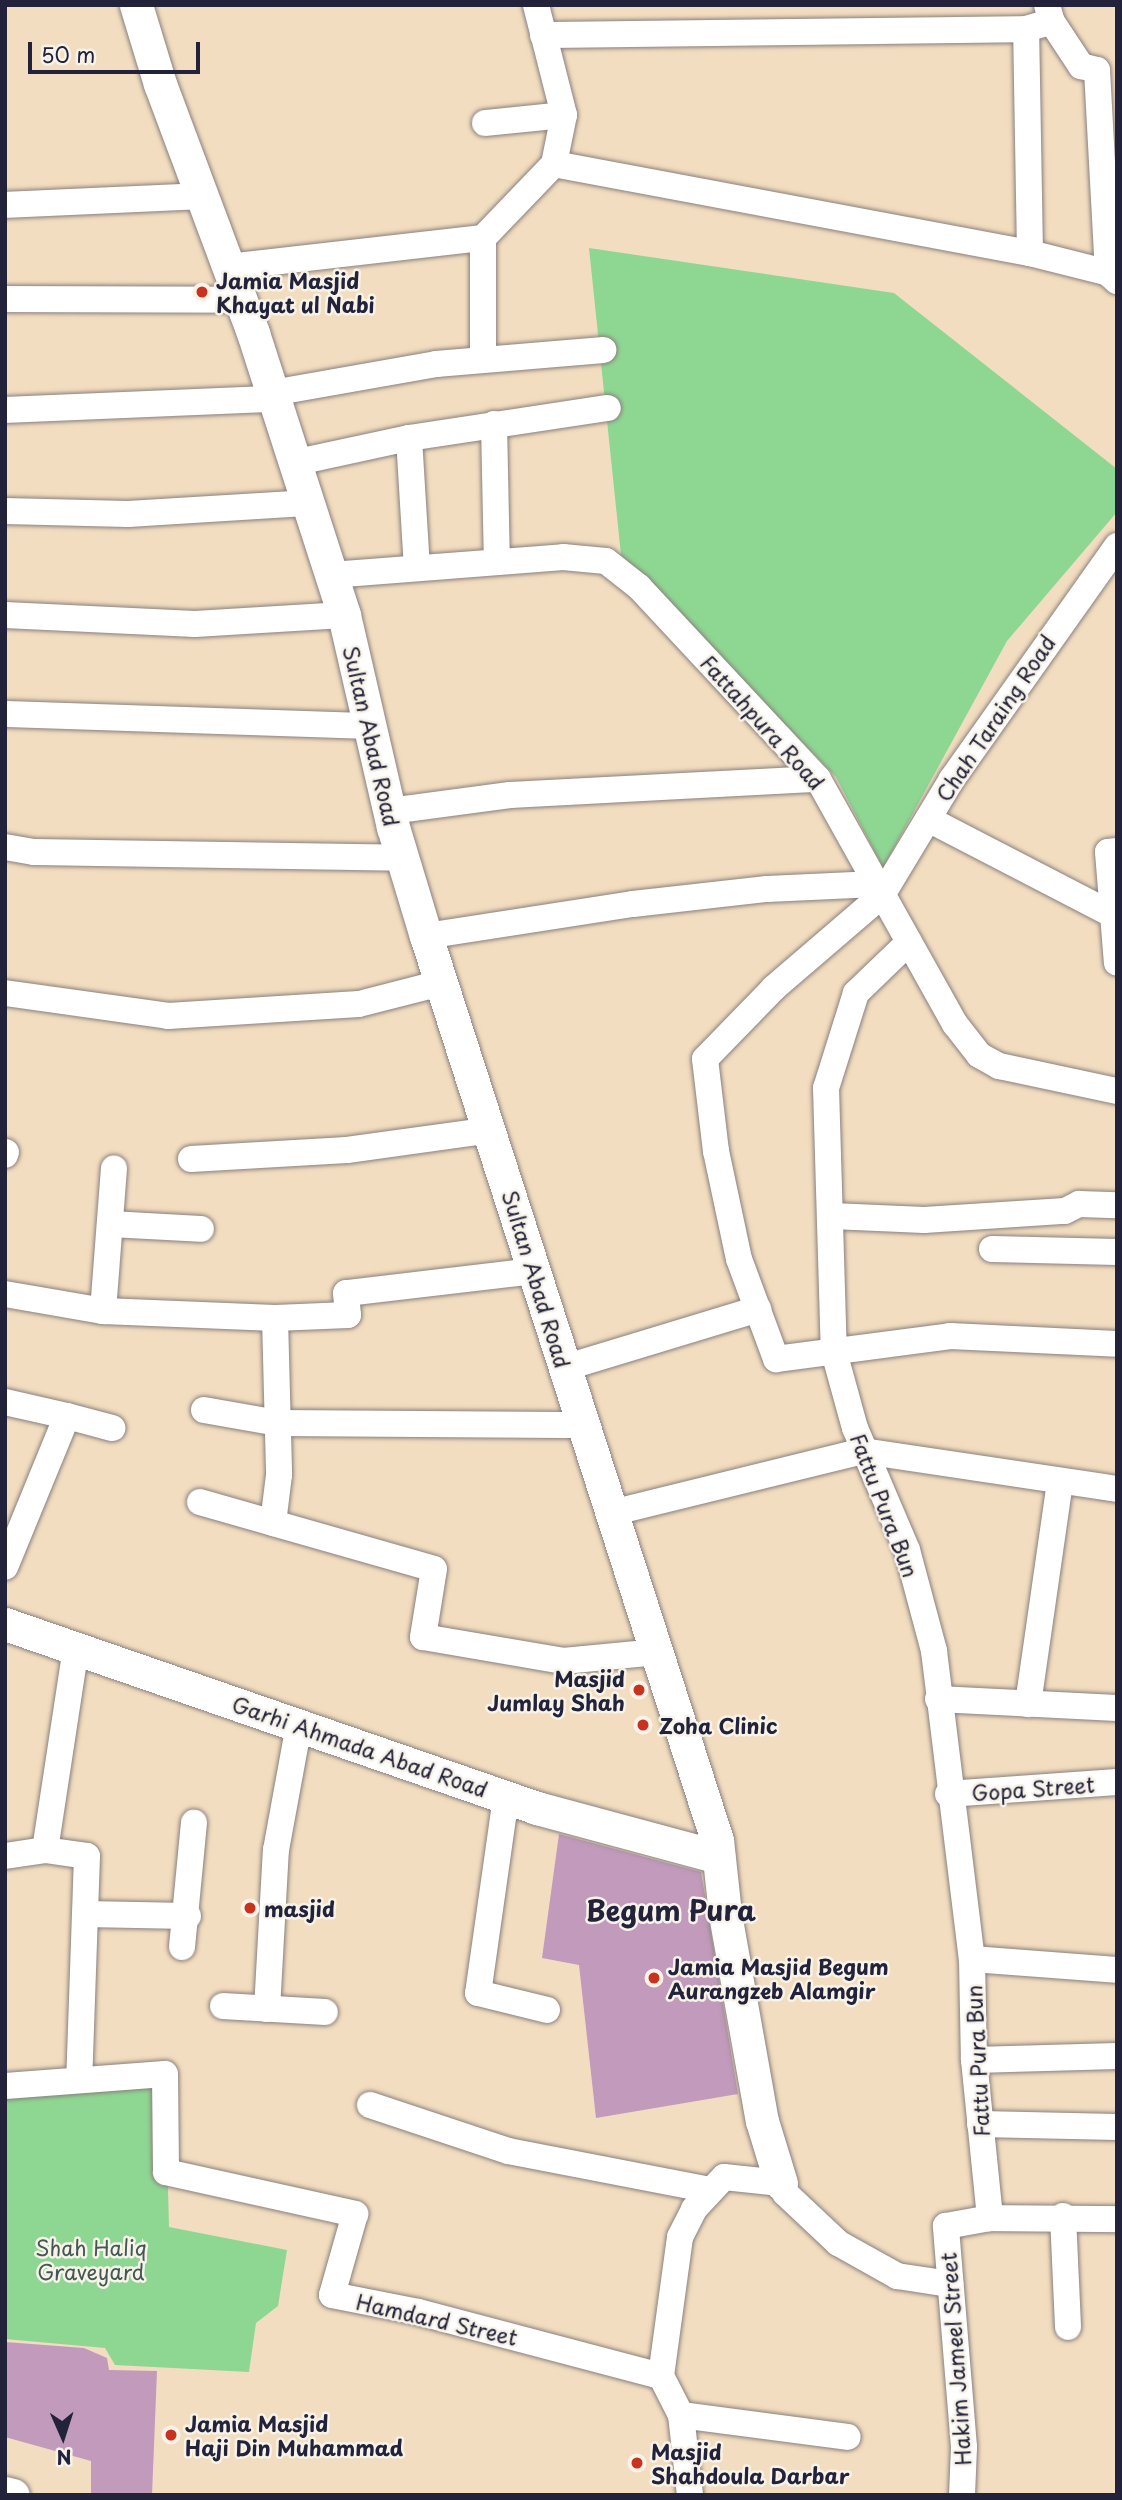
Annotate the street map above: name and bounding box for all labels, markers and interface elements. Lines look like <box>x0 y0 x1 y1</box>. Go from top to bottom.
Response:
scale bar <box>32 28 203 72</box>
text: 50 m <box>41 38 95 70</box>
place label: Jamia Masjid Khayat ul Nabi <box>216 267 376 317</box>
marker: Jamia Masjid Khayat ul Nabi <box>194 284 210 300</box>
street label: Chah Taraing Road <box>930 630 1060 806</box>
street label: Sultan Abad Road <box>339 643 405 829</box>
street label: Fattahpura Road <box>696 650 830 794</box>
street label: Sultan Abad Road <box>498 1187 576 1371</box>
street label: Fattu Pura Bun <box>846 1429 924 1581</box>
place label: Masjid Jumlay Shah <box>487 1665 625 1715</box>
marker: Masjid Jumlay Shah <box>631 1682 647 1698</box>
street label: Garhi Ahmada Abad Road <box>228 1690 492 1802</box>
place label: Zoha Clinic <box>659 1712 778 1738</box>
marker: Zoha Clinic <box>633 1715 653 1735</box>
street label: Gopa Street <box>971 1771 1095 1805</box>
district label: Begum Pura <box>585 1893 757 1927</box>
place label: masjid <box>264 1895 335 1921</box>
marker: masjid <box>242 1900 258 1916</box>
place label: Jamia Masjid Begum Aurangzeb Alamgir <box>668 1953 890 2003</box>
marker: Jamia Masjid Begum Aurangzeb Alamgir <box>646 1970 662 1986</box>
street label: Fattu Pura Bun <box>960 1984 994 2138</box>
park label: Shah Haliq Graveyard <box>35 2234 147 2284</box>
street label: Hakim Jameel Street <box>935 2250 975 2468</box>
street label: Hamdard Street <box>354 2288 520 2350</box>
north arrow <box>28 2402 98 2472</box>
place label: Jamia Masjid Haji Din Muhammad <box>185 2410 403 2460</box>
marker: Jamia Masjid Haji Din Muhammad <box>163 2427 179 2443</box>
place label: Masjid Shahdoula Darbar <box>651 2438 849 2488</box>
text: N <box>56 2444 72 2472</box>
marker: Masjid Shahdoula Darbar <box>629 2455 645 2471</box>

